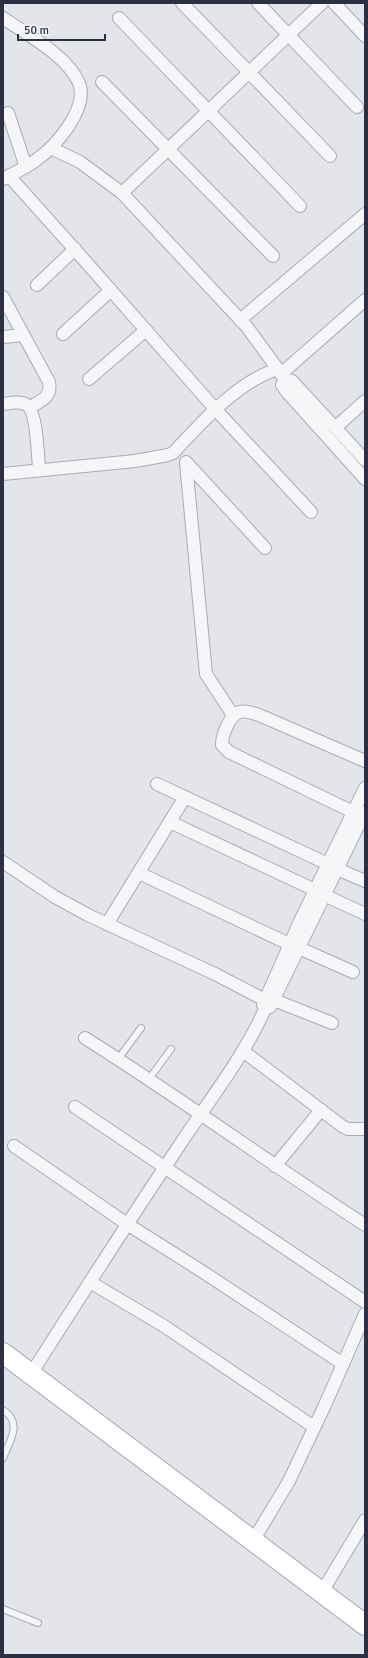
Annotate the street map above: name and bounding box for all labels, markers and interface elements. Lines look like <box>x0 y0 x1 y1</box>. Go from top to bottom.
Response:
scale bar <box>18 16 105 42</box>
text: 50 m <box>24 23 49 38</box>

